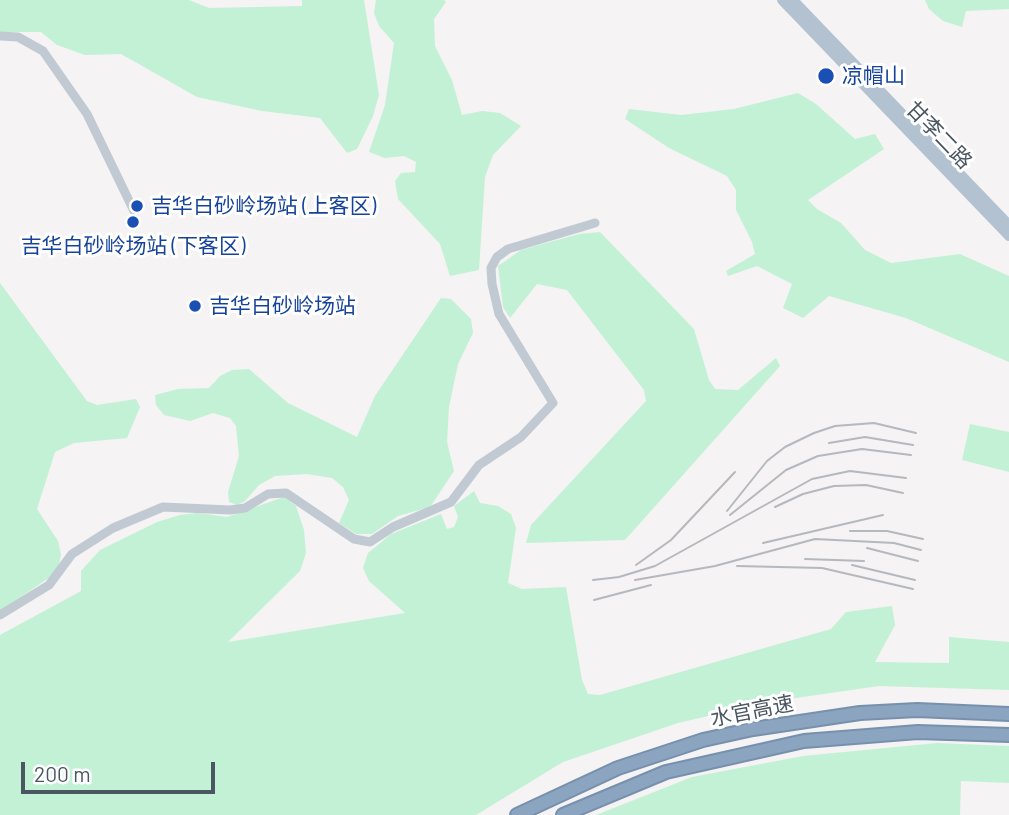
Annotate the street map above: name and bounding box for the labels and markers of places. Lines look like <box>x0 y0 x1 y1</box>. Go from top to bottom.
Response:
place label: 凉帽山 <box>842 63 905 89</box>
marker: 凉帽山 <box>816 66 836 86</box>
place label: 吉华白砂岭场站 (上客区) <box>151 193 376 219</box>
marker: 吉华白砂岭场站 (上客区) <box>129 198 145 214</box>
marker: 吉华白砂岭场站 (下客区) <box>125 214 141 230</box>
place label: 吉华白砂岭场站 (下客区) <box>20 233 246 259</box>
place label: 吉华白砂岭场站 <box>209 293 356 319</box>
marker: 吉华白砂岭场站 <box>187 298 203 314</box>

